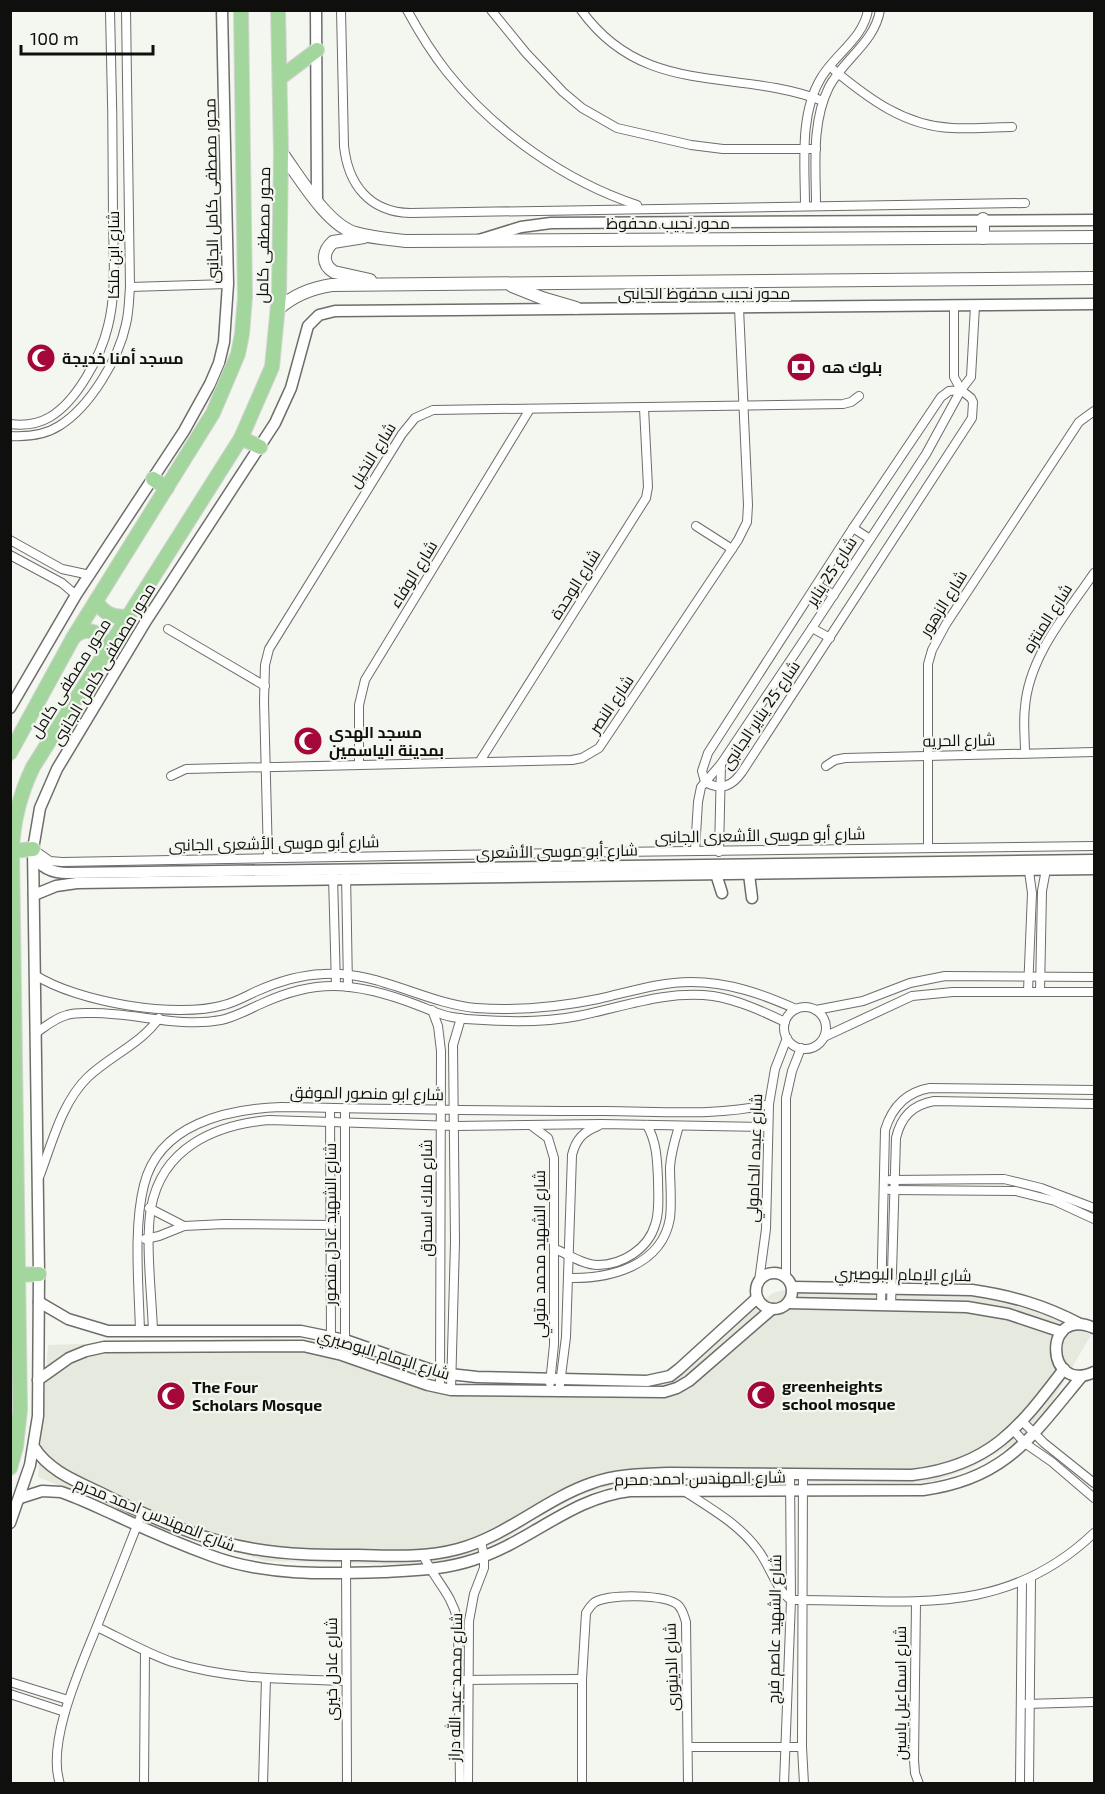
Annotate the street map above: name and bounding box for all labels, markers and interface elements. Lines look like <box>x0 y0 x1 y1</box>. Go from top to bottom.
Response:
scale bar <box>21 18 153 56</box>
text: 100 m <box>30 27 79 49</box>
street label: محور مصطفى كامل الجانبى <box>199 98 224 284</box>
street label: محور مصطفى كامل <box>252 166 275 304</box>
street label: شارع ابن ملكا <box>103 211 125 299</box>
street label: محور نجيب محفوظ <box>606 213 730 233</box>
street label: محور نجيب محفوظ الجانبى <box>618 283 790 304</box>
mosque icon: مسجد أمنا خديجة <box>25 342 57 374</box>
place label: مسجد أمنا خديجة <box>62 348 184 367</box>
bank icon: بلوك هه <box>785 351 817 383</box>
place label: بلوك هه <box>822 357 882 377</box>
street label: شارع النخيل <box>344 419 402 493</box>
street label: شارع 25 يناير <box>801 533 862 611</box>
street label: شارع الوفاء <box>384 537 443 612</box>
street label: شارع الوحدة <box>546 545 606 624</box>
street label: شارع الزهور <box>914 566 973 642</box>
street label: محور مصطفى كامل الجانبى <box>47 579 159 749</box>
street label: شارع المنتزه <box>1018 580 1078 657</box>
street label: محور مصطفى كامل <box>26 615 114 741</box>
street label: شارع 25 يناير الجانبى <box>716 657 806 774</box>
street label: شارع النصر <box>584 671 639 739</box>
place label: مسجد الهدى بمدينة الياسمين <box>329 722 444 760</box>
mosque icon: مسجد الهدى بمدينة الياسمين <box>292 725 324 757</box>
street label: شارع الحريه <box>923 729 995 753</box>
street label: شارع أبو موسى الأشعرى الجانبى <box>654 823 866 849</box>
street label: شارع أبو موسى الأشعرى الجانبى <box>168 831 380 857</box>
street label: شارع أبو موسى الأشعرى <box>476 840 638 864</box>
street label: شارع ابو منصور الموفق <box>290 1082 444 1106</box>
street label: شارع عبده الحامولي <box>742 1093 770 1223</box>
street label: شارع ملاك اسحاق <box>416 1139 438 1257</box>
street label: شارع الشهيد عادل منصور <box>320 1143 342 1306</box>
street label: شارع الشهيد محمد متولي <box>529 1170 553 1338</box>
street label: شارع الإمام البوصيري <box>834 1263 972 1289</box>
street label: شارع الإمام البوصيري <box>314 1324 453 1387</box>
place label: greenheights school mosque <box>782 1376 896 1413</box>
place label: The Four Scholars Mosque <box>192 1377 322 1414</box>
mosque icon: greenheights school mosque <box>745 1379 777 1411</box>
mosque icon: The Four Scholars Mosque <box>155 1380 187 1412</box>
street label: شارع المهندس احمد محرم <box>614 1467 786 1491</box>
street label: شارع المهندس احمد محرم <box>71 1473 238 1557</box>
street label: شارع الشهيد عاصم فرج <box>763 1554 787 1704</box>
street label: شارع محمد عبد الله دراز <box>444 1612 468 1763</box>
street label: شارع عادل خيرى <box>321 1617 343 1721</box>
street label: شارع الدينورى <box>659 1622 685 1712</box>
street label: شارع اسماعيل ياسين <box>890 1626 912 1760</box>

